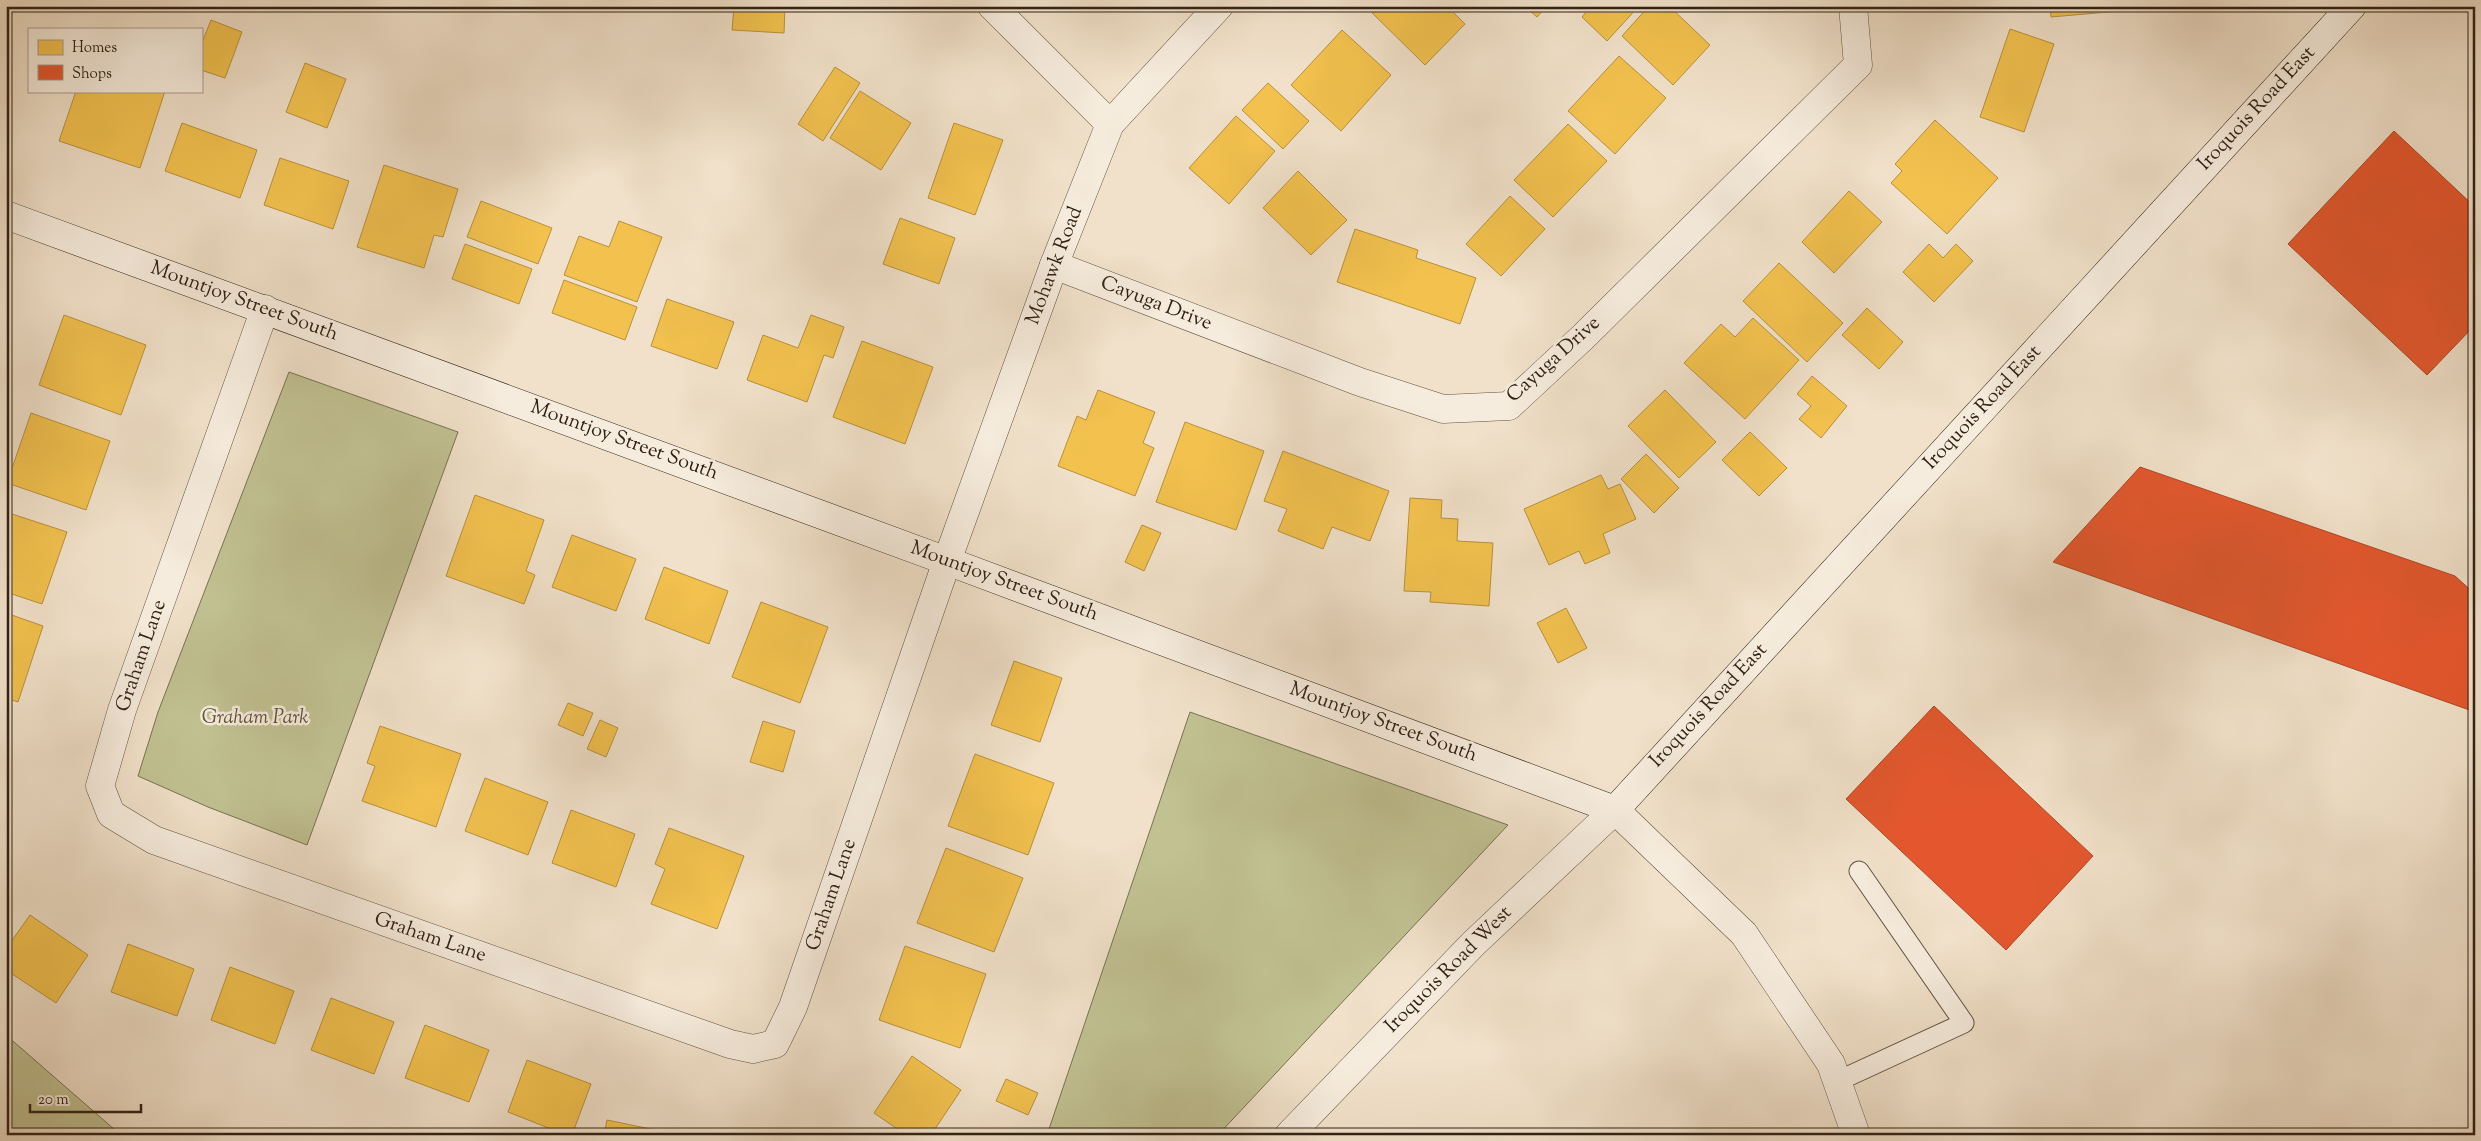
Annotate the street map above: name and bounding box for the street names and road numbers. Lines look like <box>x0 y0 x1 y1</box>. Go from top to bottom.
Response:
street label: Iroquois Road East <box>2191 40 2323 178</box>
street label: Mohawk Road <box>1019 203 1091 329</box>
street label: Mountjoy Street South <box>146 255 342 350</box>
street label: Cayuga Drive <box>1096 269 1216 339</box>
street label: Cayuga Drive <box>1501 310 1607 410</box>
street label: Iroquois Road East <box>1917 339 2049 477</box>
street label: Mountjoy Street South <box>526 394 722 489</box>
street label: Mountjoy Street South <box>906 535 1102 630</box>
street label: Graham Lane <box>109 596 175 716</box>
street label: Iroquois Road East <box>1643 637 1775 775</box>
street label: Mountjoy Street South <box>1285 676 1481 771</box>
street label: Graham Lane <box>799 835 865 955</box>
street label: Iroquois Road West <box>1379 900 1519 1040</box>
street label: Graham Lane <box>370 905 490 971</box>

